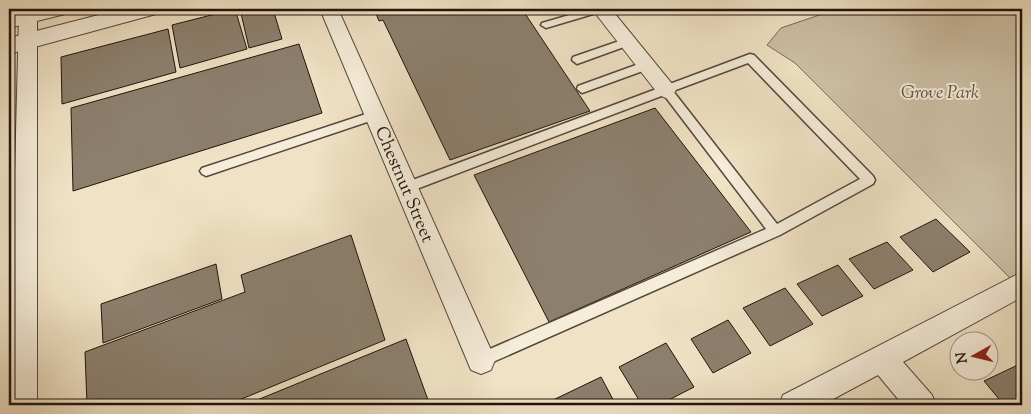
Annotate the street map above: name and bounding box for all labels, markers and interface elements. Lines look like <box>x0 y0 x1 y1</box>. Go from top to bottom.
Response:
park label: Grove Park <box>901 81 979 107</box>
street label: Chestnut Street <box>367 123 439 247</box>
north arrow <box>948 332 998 382</box>
text: N <box>952 351 974 364</box>

